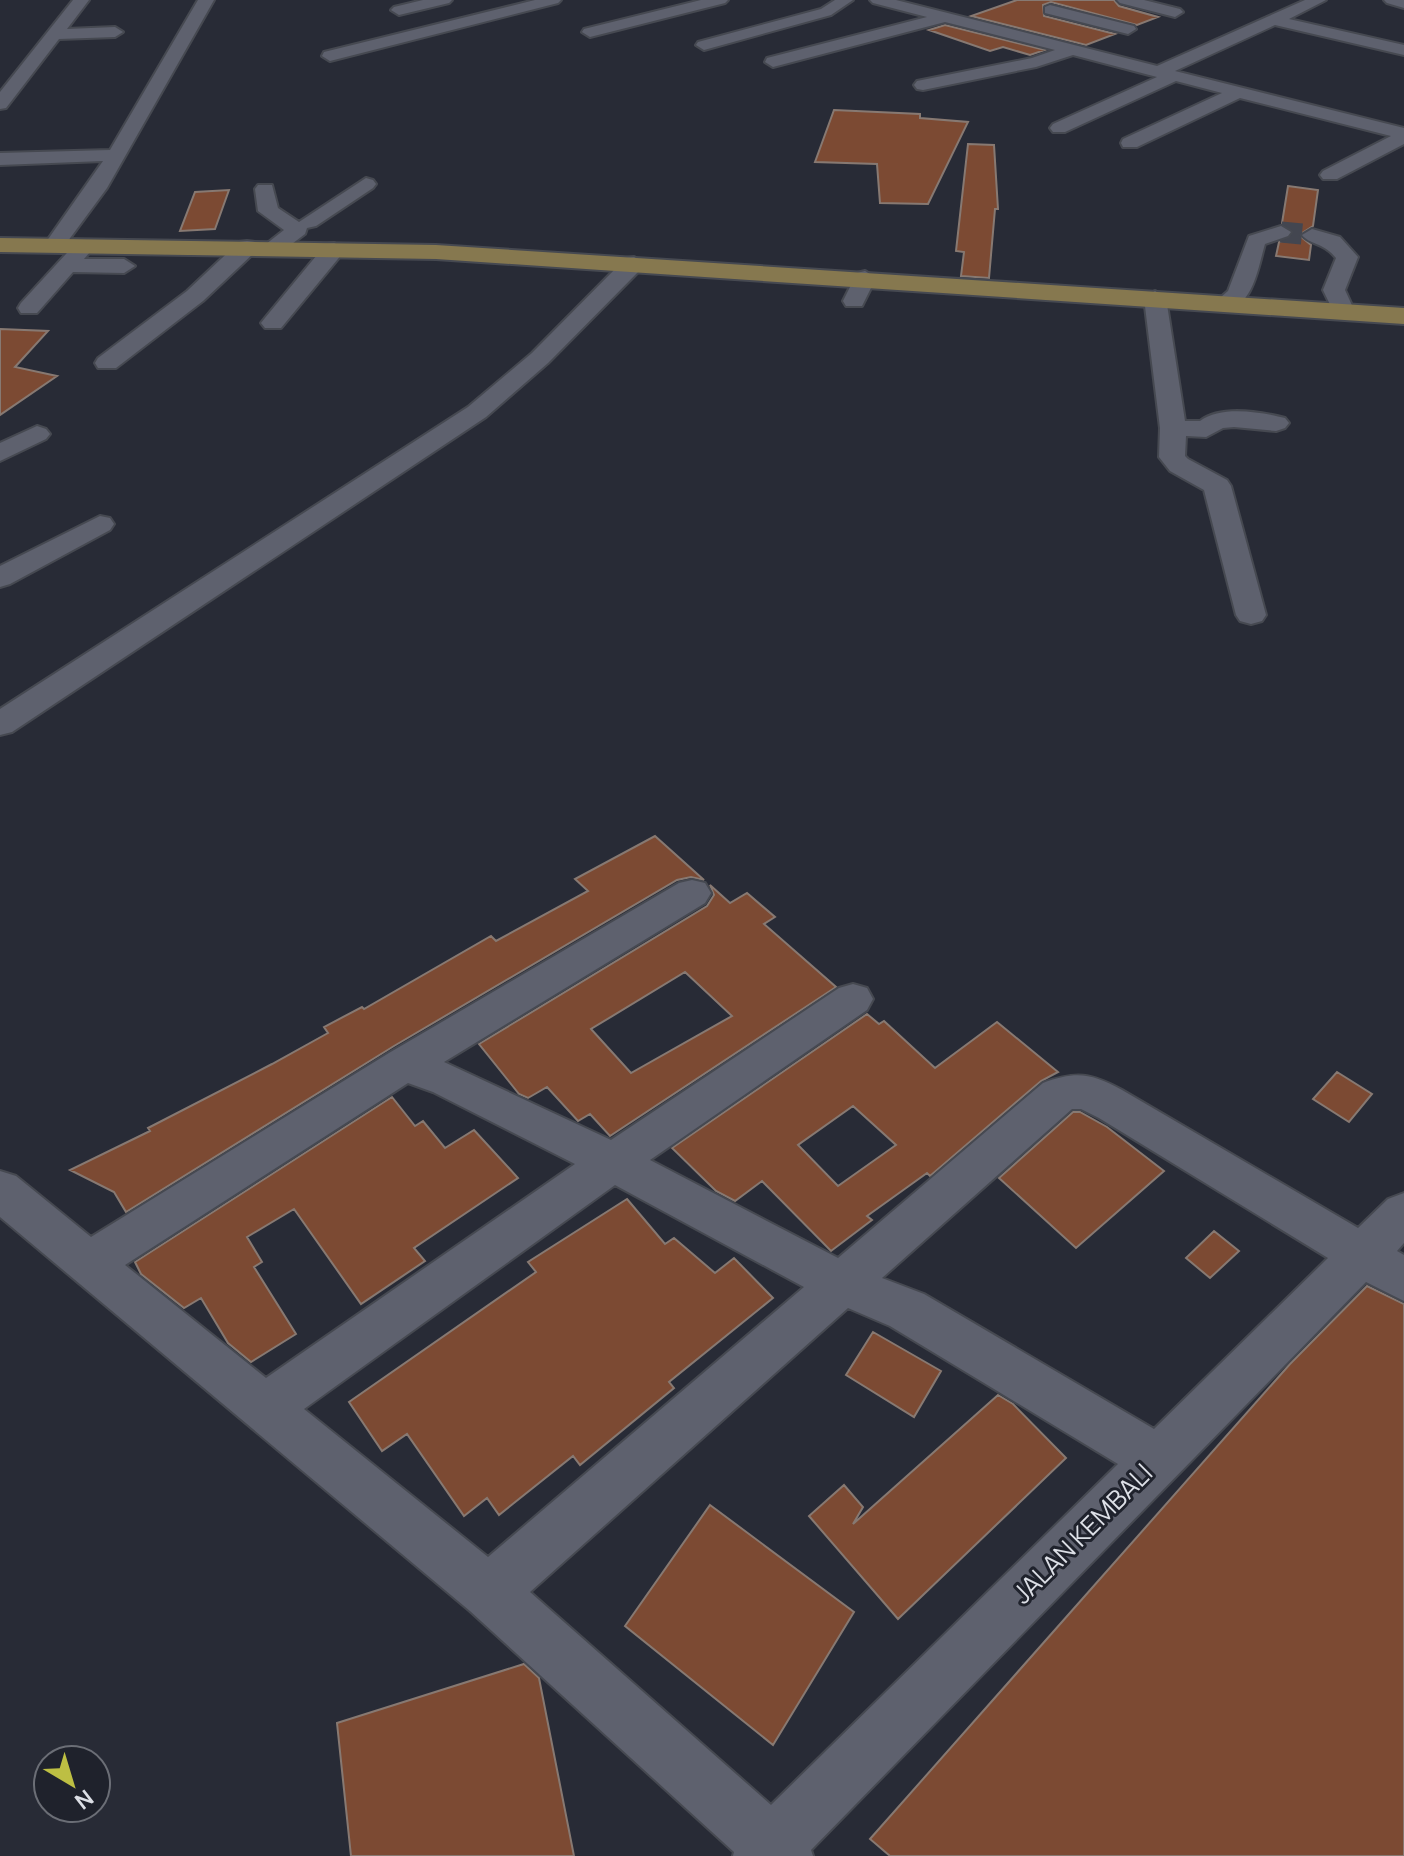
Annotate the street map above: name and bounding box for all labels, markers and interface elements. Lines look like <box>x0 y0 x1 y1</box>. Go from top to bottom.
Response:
street label: JALAN KEMBALI <box>1004 1455 1160 1611</box>
north arrow <box>32 1744 112 1824</box>
text: N <box>69 1783 100 1816</box>

